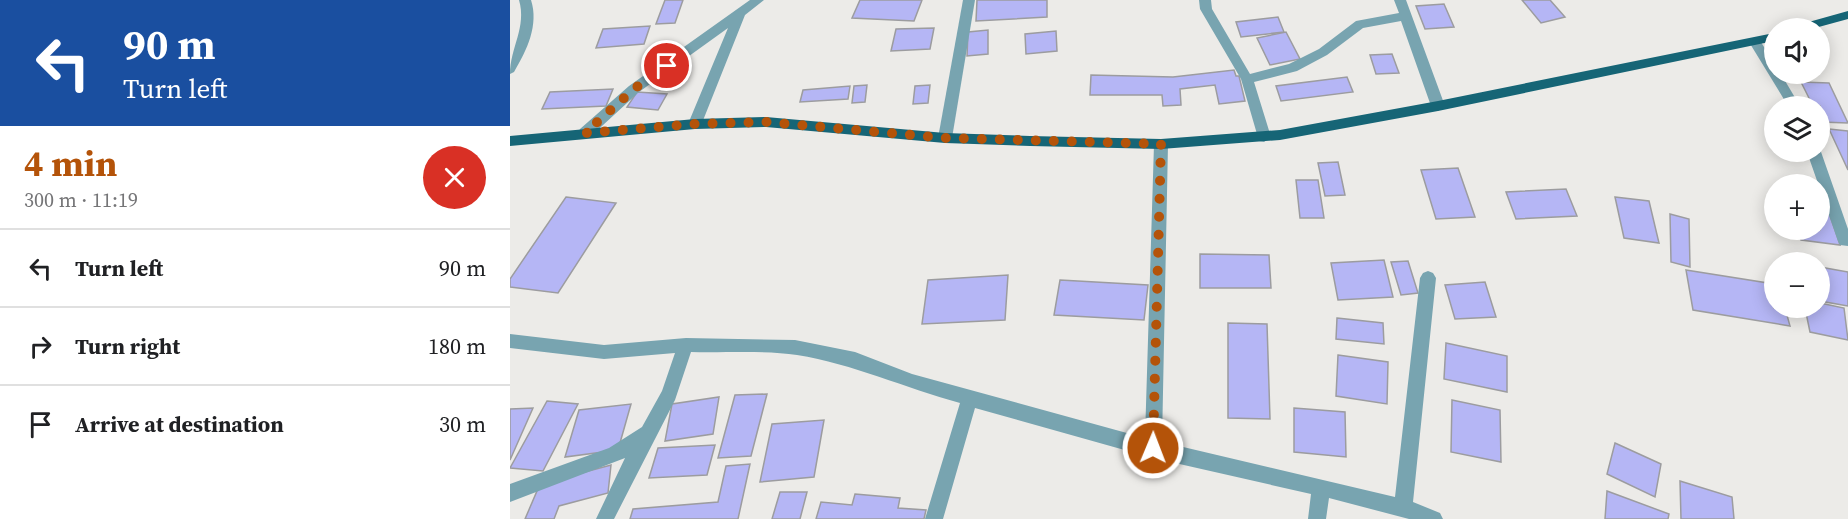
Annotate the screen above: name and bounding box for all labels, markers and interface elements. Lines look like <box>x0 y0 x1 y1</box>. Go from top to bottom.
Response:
text: 90 m <box>123 15 216 73</box>
map controls <box>1764 18 1830 318</box>
button: sound <box>1764 18 1830 84</box>
icon: left <box>24 24 102 102</box>
pin <box>641 40 692 91</box>
icon: arrive <box>650 49 683 82</box>
text: Turn left <box>123 70 227 107</box>
button: layers <box>1764 96 1830 162</box>
text: 4 min <box>24 139 117 188</box>
button: close <box>423 146 486 209</box>
button: + <box>1764 174 1830 240</box>
text: 300 m · 11:19 <box>24 186 138 214</box>
icon: left <box>24 252 57 285</box>
button: − <box>1764 252 1830 318</box>
text: Turn left <box>75 253 163 283</box>
text: 90 m <box>439 253 486 283</box>
icon: right <box>24 330 57 363</box>
text: Turn right <box>75 331 180 361</box>
text: 180 m <box>428 331 486 361</box>
icon: arrive <box>24 408 57 441</box>
text: Arrive at destination <box>75 409 284 439</box>
text: 30 m <box>439 409 486 439</box>
position arrow <box>1121 416 1185 480</box>

